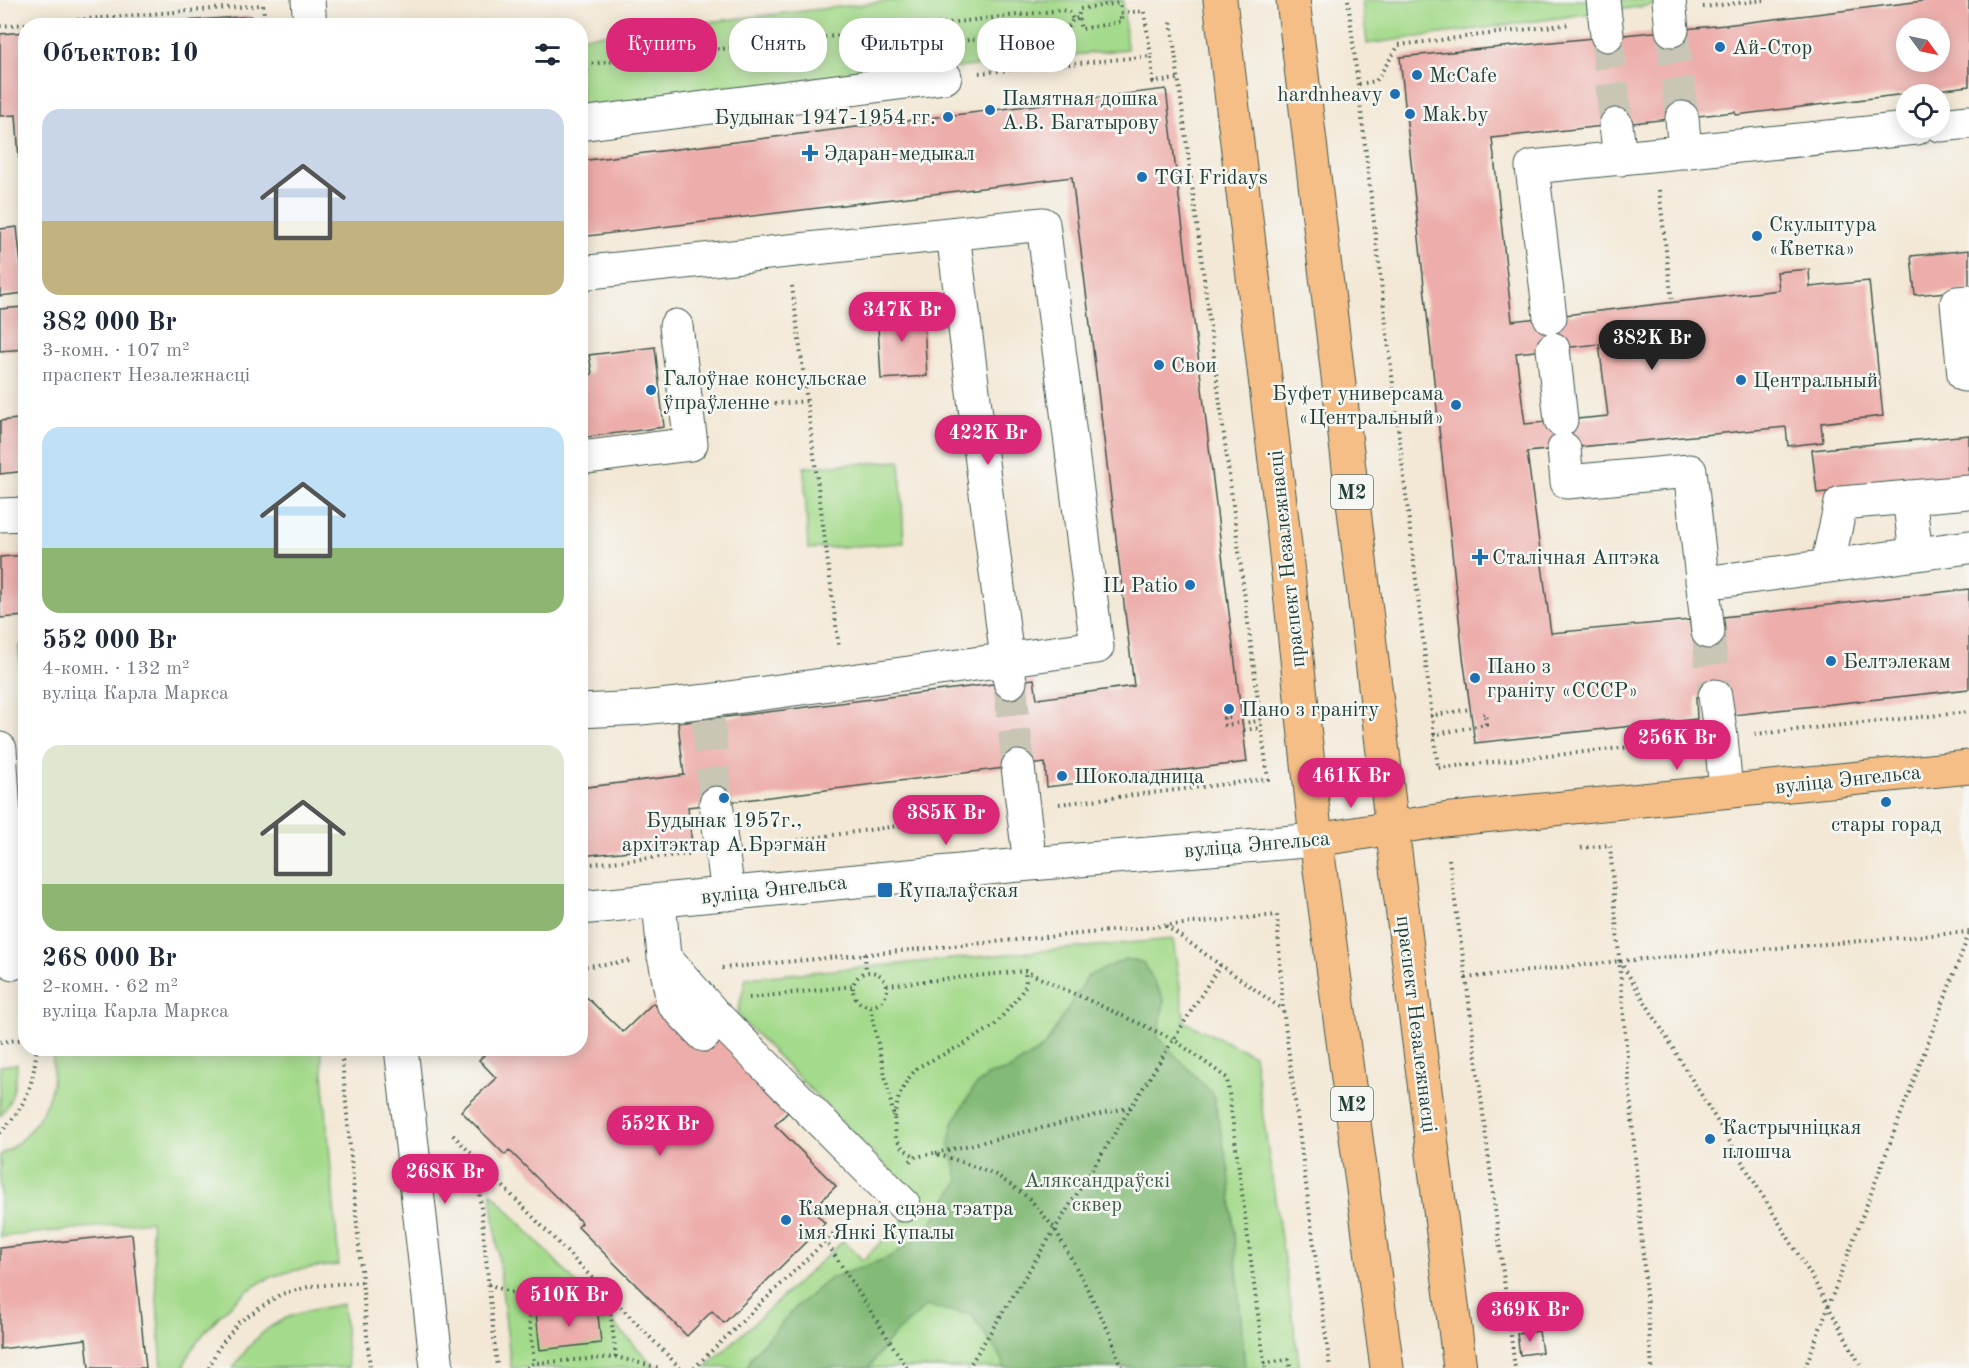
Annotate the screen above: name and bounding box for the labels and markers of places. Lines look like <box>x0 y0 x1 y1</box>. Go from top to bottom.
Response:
place label: Ай-Стор <box>1732 38 1812 59</box>
marker: Ай-Стор <box>1713 40 1727 54</box>
place label: McCafe <box>1429 66 1497 87</box>
marker: McCafe <box>1410 68 1424 82</box>
place label: hardnheavy <box>1277 85 1383 106</box>
marker: hardnheavy <box>1388 87 1402 101</box>
place label: Памятная дошка А.В. Багатырову <box>1002 89 1159 134</box>
marker: Памятная дошка А.В. Багатырову <box>983 103 997 117</box>
place label: Mak.by <box>1422 105 1489 126</box>
marker: Mak.by <box>1403 107 1417 121</box>
place label: Будынак 1947-1954 гг. <box>714 108 936 129</box>
marker: Будынак 1947-1954 гг. <box>941 110 955 124</box>
marker: Эдаран-медыкал <box>801 144 819 162</box>
place label: Эдаран-медыкал <box>824 144 975 165</box>
place label: TGI Fridays <box>1154 168 1268 189</box>
marker: TGI Fridays <box>1135 170 1149 184</box>
place label: Скульптура «Кветка» <box>1769 215 1877 260</box>
marker: Скульптура «Кветка» <box>1750 229 1764 243</box>
pin: 347K Br <box>847 292 957 343</box>
pin: 382K Br <box>1597 320 1707 371</box>
place label: Свои <box>1171 356 1217 377</box>
marker: Свои <box>1152 358 1166 372</box>
place label: Галоўнае консульскае ўпраўленне <box>663 369 867 414</box>
place label: Центральный <box>1753 371 1878 392</box>
marker: Центральный <box>1734 373 1748 387</box>
marker: Галоўнае консульскае ўпраўленне <box>644 383 658 397</box>
place label: Буфет универсама «Центральный» <box>1272 384 1444 429</box>
marker: Буфет универсама «Центральный» <box>1449 398 1463 412</box>
pin: 422K Br <box>933 415 1043 466</box>
place label: Сталічная Аптэка <box>1492 548 1660 569</box>
marker: Сталічная Аптэка <box>1473 550 1487 564</box>
place label: IL Patio <box>1103 576 1178 597</box>
marker: IL Patio <box>1183 578 1197 592</box>
place label: Белтэлекам <box>1843 652 1951 673</box>
marker: Белтэлекам <box>1824 654 1838 668</box>
place label: Пано з граніту «СССР» <box>1487 657 1638 702</box>
marker: Пано з граніту «СССР» <box>1468 671 1482 685</box>
place label: Пано з граніту <box>1241 700 1379 721</box>
marker: Пано з граніту <box>1222 702 1236 716</box>
pin: 256K Br <box>1622 720 1732 771</box>
pin: 461K Br <box>1296 758 1406 809</box>
place label: Шоколадница <box>1074 767 1204 788</box>
marker: Шоколадница <box>1055 769 1069 783</box>
marker: Будынак 1957г., архітэктар А.Брэгман <box>717 791 731 805</box>
pin: 385K Br <box>891 795 1001 846</box>
marker: стары горад <box>1879 795 1893 809</box>
place label: Будынак 1957г., архітэктар А.Брэгман <box>622 811 826 856</box>
place label: стары горад <box>1831 815 1942 836</box>
marker: Купалаўская <box>876 881 894 899</box>
place label: Купалаўская <box>898 881 1018 902</box>
pin: 552K Br <box>605 1106 715 1157</box>
place label: Кастрычніцкая плошча <box>1722 1118 1861 1163</box>
marker: Кастрычніцкая плошча <box>1703 1132 1717 1146</box>
pin: 268K Br <box>390 1154 500 1205</box>
place label: Камерная сцэна тэатра імя Янкі Купалы <box>798 1199 1014 1244</box>
marker: Камерная сцэна тэатра імя Янкі Купалы <box>779 1213 793 1227</box>
pin: 510K Br <box>514 1277 624 1328</box>
pin: 369K Br <box>1475 1292 1585 1343</box>

